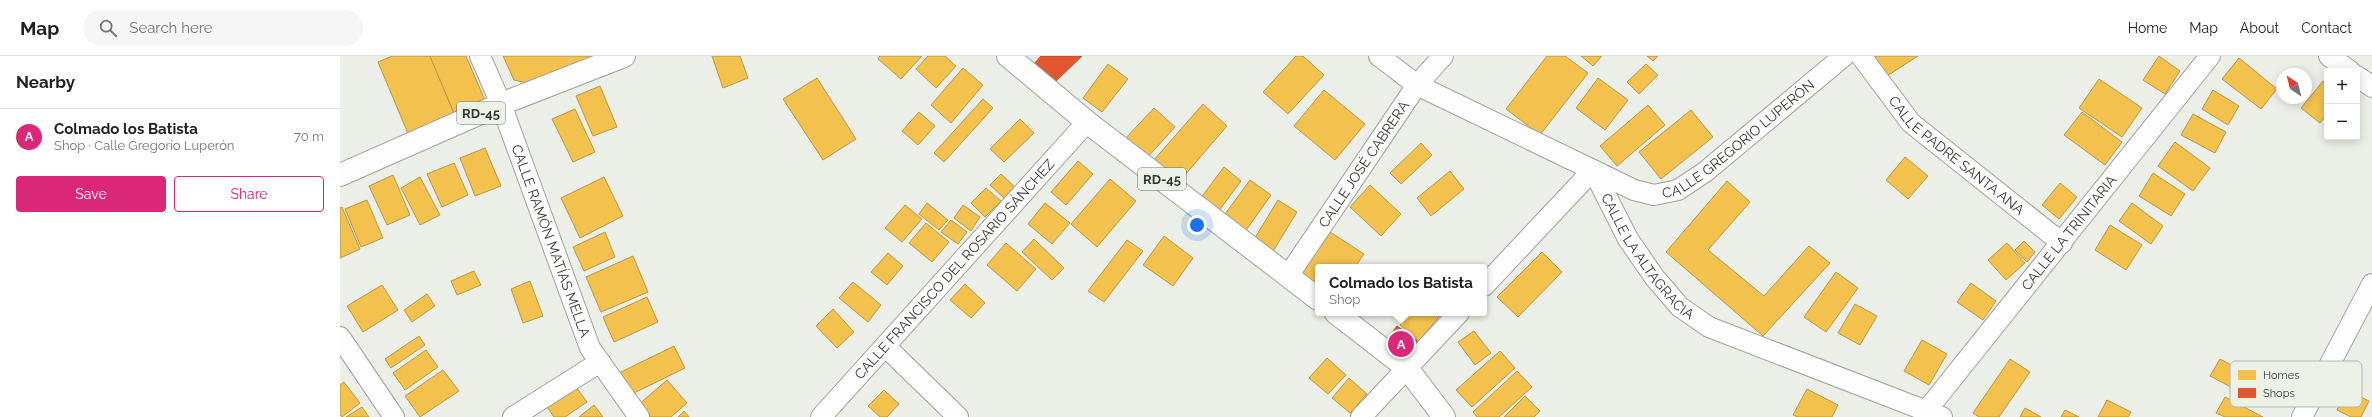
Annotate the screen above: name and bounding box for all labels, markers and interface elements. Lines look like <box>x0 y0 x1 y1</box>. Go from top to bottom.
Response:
search box <box>83 10 363 46</box>
text: Map <box>20 17 59 39</box>
icon: search <box>97 17 119 39</box>
text: Search here <box>129 19 213 37</box>
text: Home <box>2128 20 2167 36</box>
text: Map <box>2189 20 2218 36</box>
text: About <box>2240 20 2279 36</box>
text: Contact <box>2301 20 2352 36</box>
north arrow <box>2276 68 2312 104</box>
map controls <box>2324 68 2360 140</box>
button: + <box>2324 68 2360 104</box>
text: Nearby <box>16 72 75 92</box>
street label: CALLE GREGORIO LUPERÓN <box>1661 76 1817 201</box>
street label: CALLE PADRE SANTA ANA <box>1886 93 2028 218</box>
street label: CALLE JOSÉ CABRERA <box>1315 97 1412 231</box>
road number: RD-45 <box>457 102 505 124</box>
button: − <box>2324 104 2360 140</box>
text: Colmado los Batista <box>54 120 198 138</box>
text: A <box>25 129 33 144</box>
text: 70 m <box>294 129 324 144</box>
text: Shop · Calle Gregorio Luperón <box>54 138 234 153</box>
street label: CALLE RAMÓN MATÍAS MELLA <box>508 142 594 340</box>
street label: CALLE FRANCISCO DEL ROSARIO SÁNCHEZ <box>851 156 1057 382</box>
road number: RD-45 <box>1138 168 1186 190</box>
street label: CALLE LA TRINITARIA <box>2018 172 2120 293</box>
button: Save <box>16 176 166 212</box>
button: Share <box>174 176 324 212</box>
street label: CALLE LA ALTAGRACIA <box>1598 191 1698 323</box>
your location <box>1187 215 1207 235</box>
popup <box>1315 264 1487 316</box>
text: Colmado los Batista <box>1329 274 1473 292</box>
text: Shop <box>1329 292 1360 307</box>
pin: A <box>1388 329 1414 359</box>
legend <box>2230 361 2362 407</box>
text: Homes <box>2263 369 2299 382</box>
text: Shops <box>2263 387 2295 400</box>

